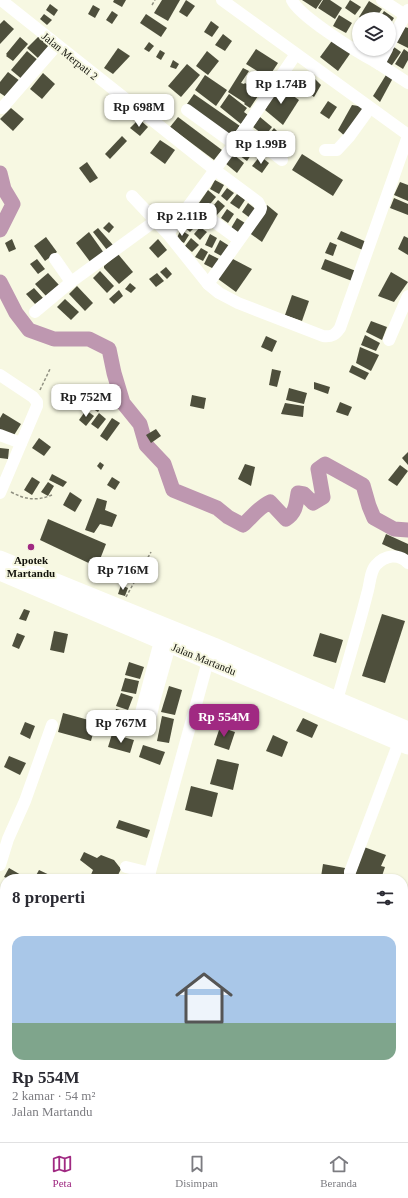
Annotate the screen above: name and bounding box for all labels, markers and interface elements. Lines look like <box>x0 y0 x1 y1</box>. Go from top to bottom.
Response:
map controls <box>352 12 396 56</box>
button: layers <box>352 12 396 56</box>
street label: Jalan Merpati 2 <box>40 30 100 82</box>
pin: Rp 1.74B <box>240 71 322 105</box>
text: Rp 1.74B <box>255 76 307 91</box>
pin: Rp 698M <box>102 94 176 128</box>
text: Rp 698M <box>113 99 165 114</box>
pin: Rp 1.99B <box>220 131 302 165</box>
text: Rp 1.99B <box>235 136 287 151</box>
pin: Rp 2.11B <box>141 203 223 237</box>
text: Rp 2.11B <box>157 208 207 223</box>
pin: Rp 752M <box>49 384 123 418</box>
text: Rp 752M <box>60 389 112 404</box>
marker: Apotek Martandu <box>26 542 36 552</box>
place label: Apotek Martandu <box>7 554 55 579</box>
pin: Rp 716M <box>86 557 160 591</box>
text: Rp 716M <box>97 562 149 577</box>
street label: Jalan Martandu <box>170 641 238 678</box>
pin: Rp 554M <box>187 704 261 738</box>
text: Rp 554M <box>198 709 250 724</box>
pin: Rp 767M <box>84 710 158 744</box>
text: Rp 767M <box>95 715 147 730</box>
icon: filters <box>374 887 396 909</box>
text: 8 properti <box>12 888 85 907</box>
icon: home <box>168 962 240 1034</box>
text: Rp 554M <box>12 1068 80 1087</box>
text: 2 kamar · 54 m² <box>12 1088 95 1103</box>
text: Jalan Martandu <box>12 1104 93 1119</box>
tab: Peta <box>51 1153 73 1189</box>
tab: Disimpan <box>175 1153 218 1189</box>
tab: Beranda <box>320 1153 357 1189</box>

